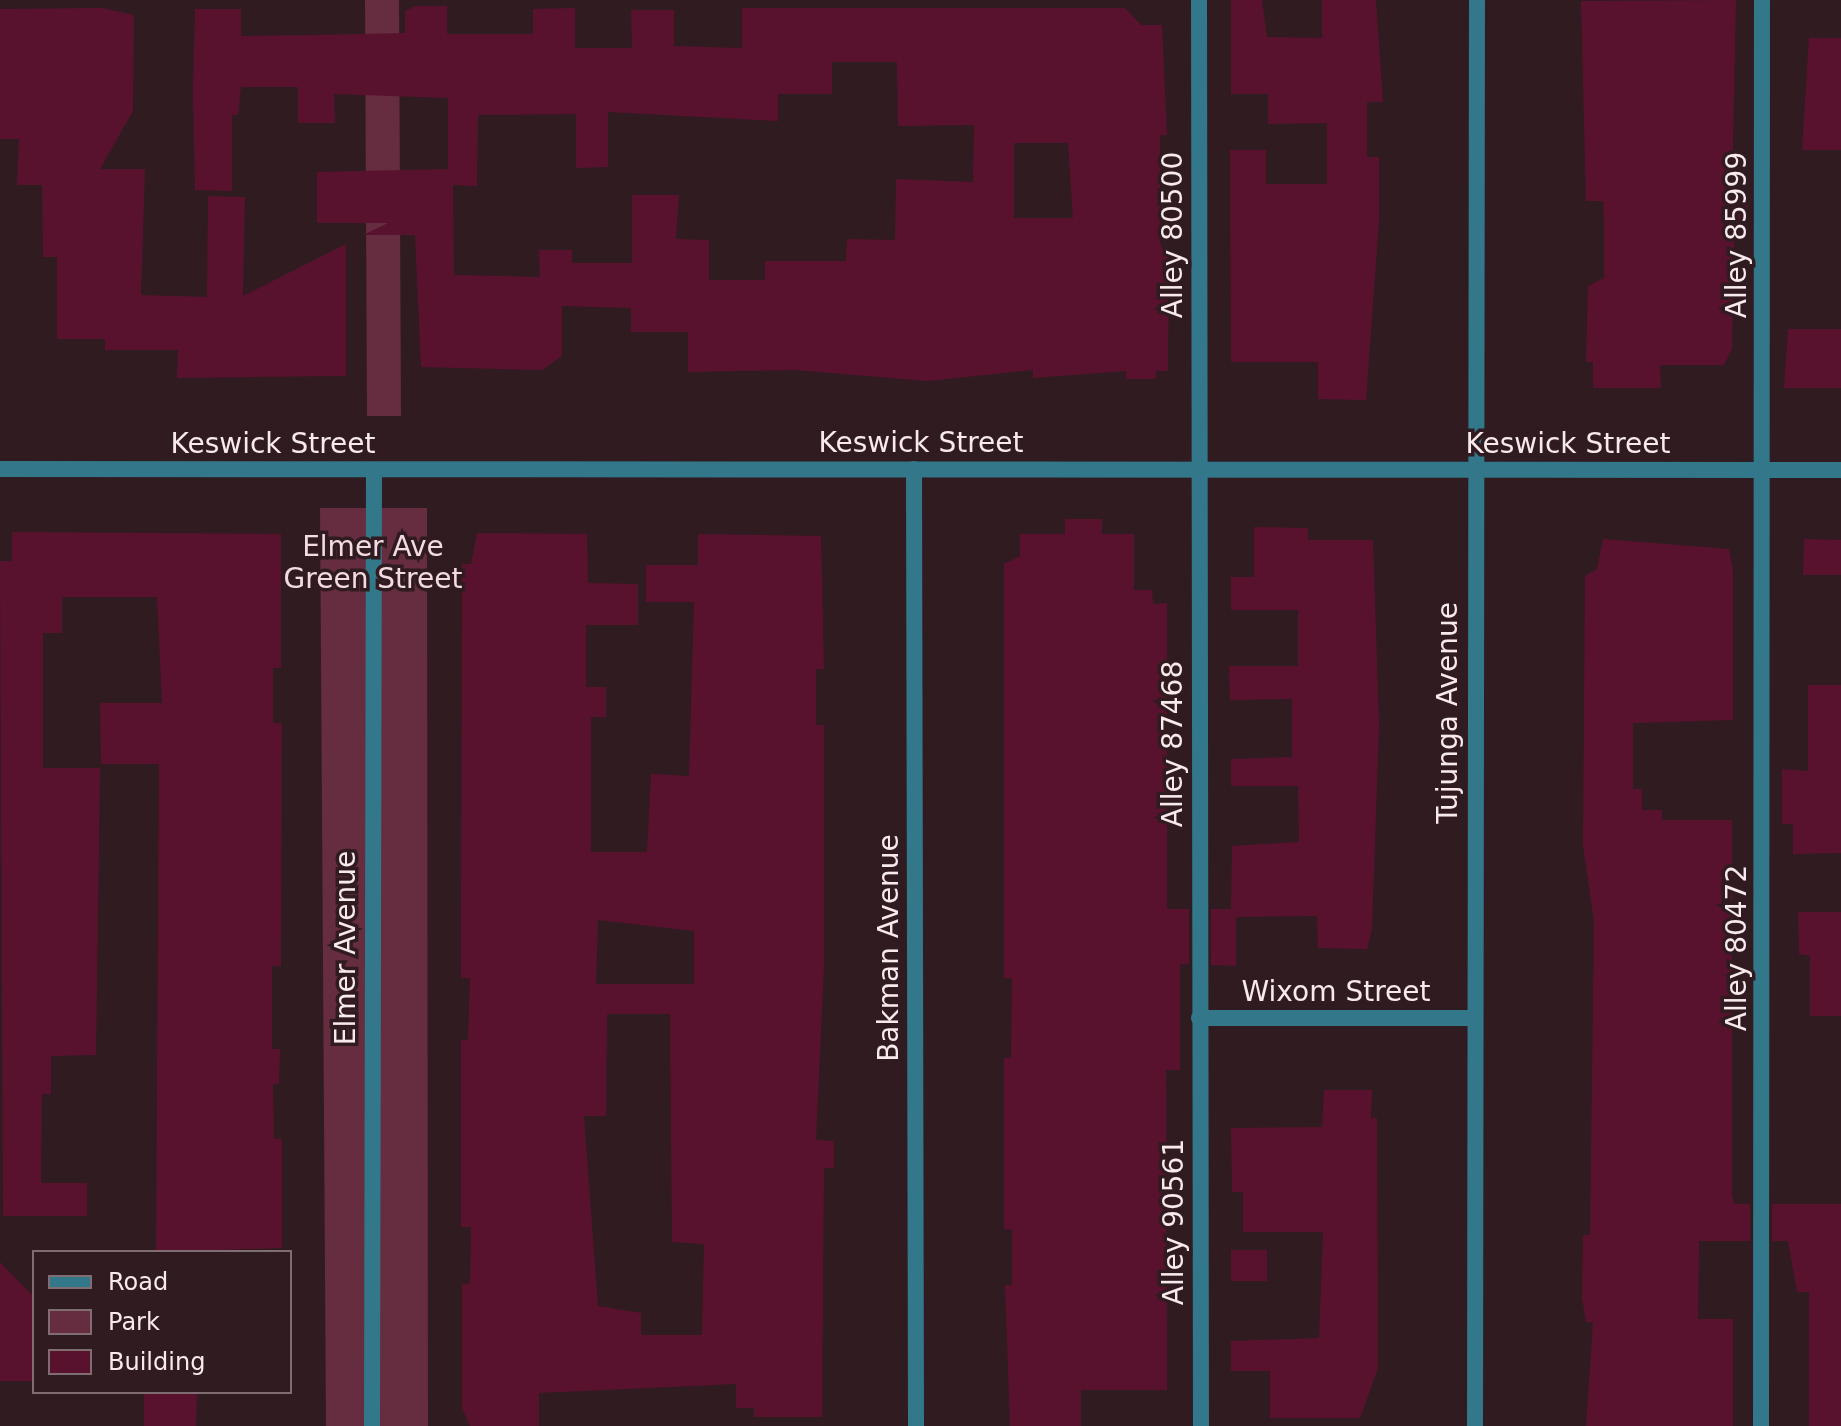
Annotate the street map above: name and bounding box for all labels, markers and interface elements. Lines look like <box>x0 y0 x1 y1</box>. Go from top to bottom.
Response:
street label: Alley 80500 <box>1156 152 1190 318</box>
street label: Alley 85999 <box>1720 152 1754 318</box>
street label: Keswick Street <box>818 426 1024 460</box>
street label: Keswick Street <box>170 427 376 461</box>
street label: Keswick Street <box>1465 427 1671 461</box>
park label: Elmer Ave Green Street <box>284 530 462 596</box>
street label: Tujunga Avenue <box>1431 602 1465 824</box>
street label: Alley 87468 <box>1156 661 1190 827</box>
street label: Bakman Avenue <box>872 834 906 1062</box>
street label: Elmer Avenue <box>329 851 363 1045</box>
street label: Alley 80472 <box>1720 865 1754 1031</box>
street label: Wixom Street <box>1242 975 1430 1009</box>
street label: Alley 90561 <box>1157 1139 1191 1305</box>
legend <box>32 1250 292 1394</box>
text: Road <box>108 1268 168 1296</box>
text: Park <box>108 1308 160 1336</box>
text: Building <box>108 1348 205 1376</box>

